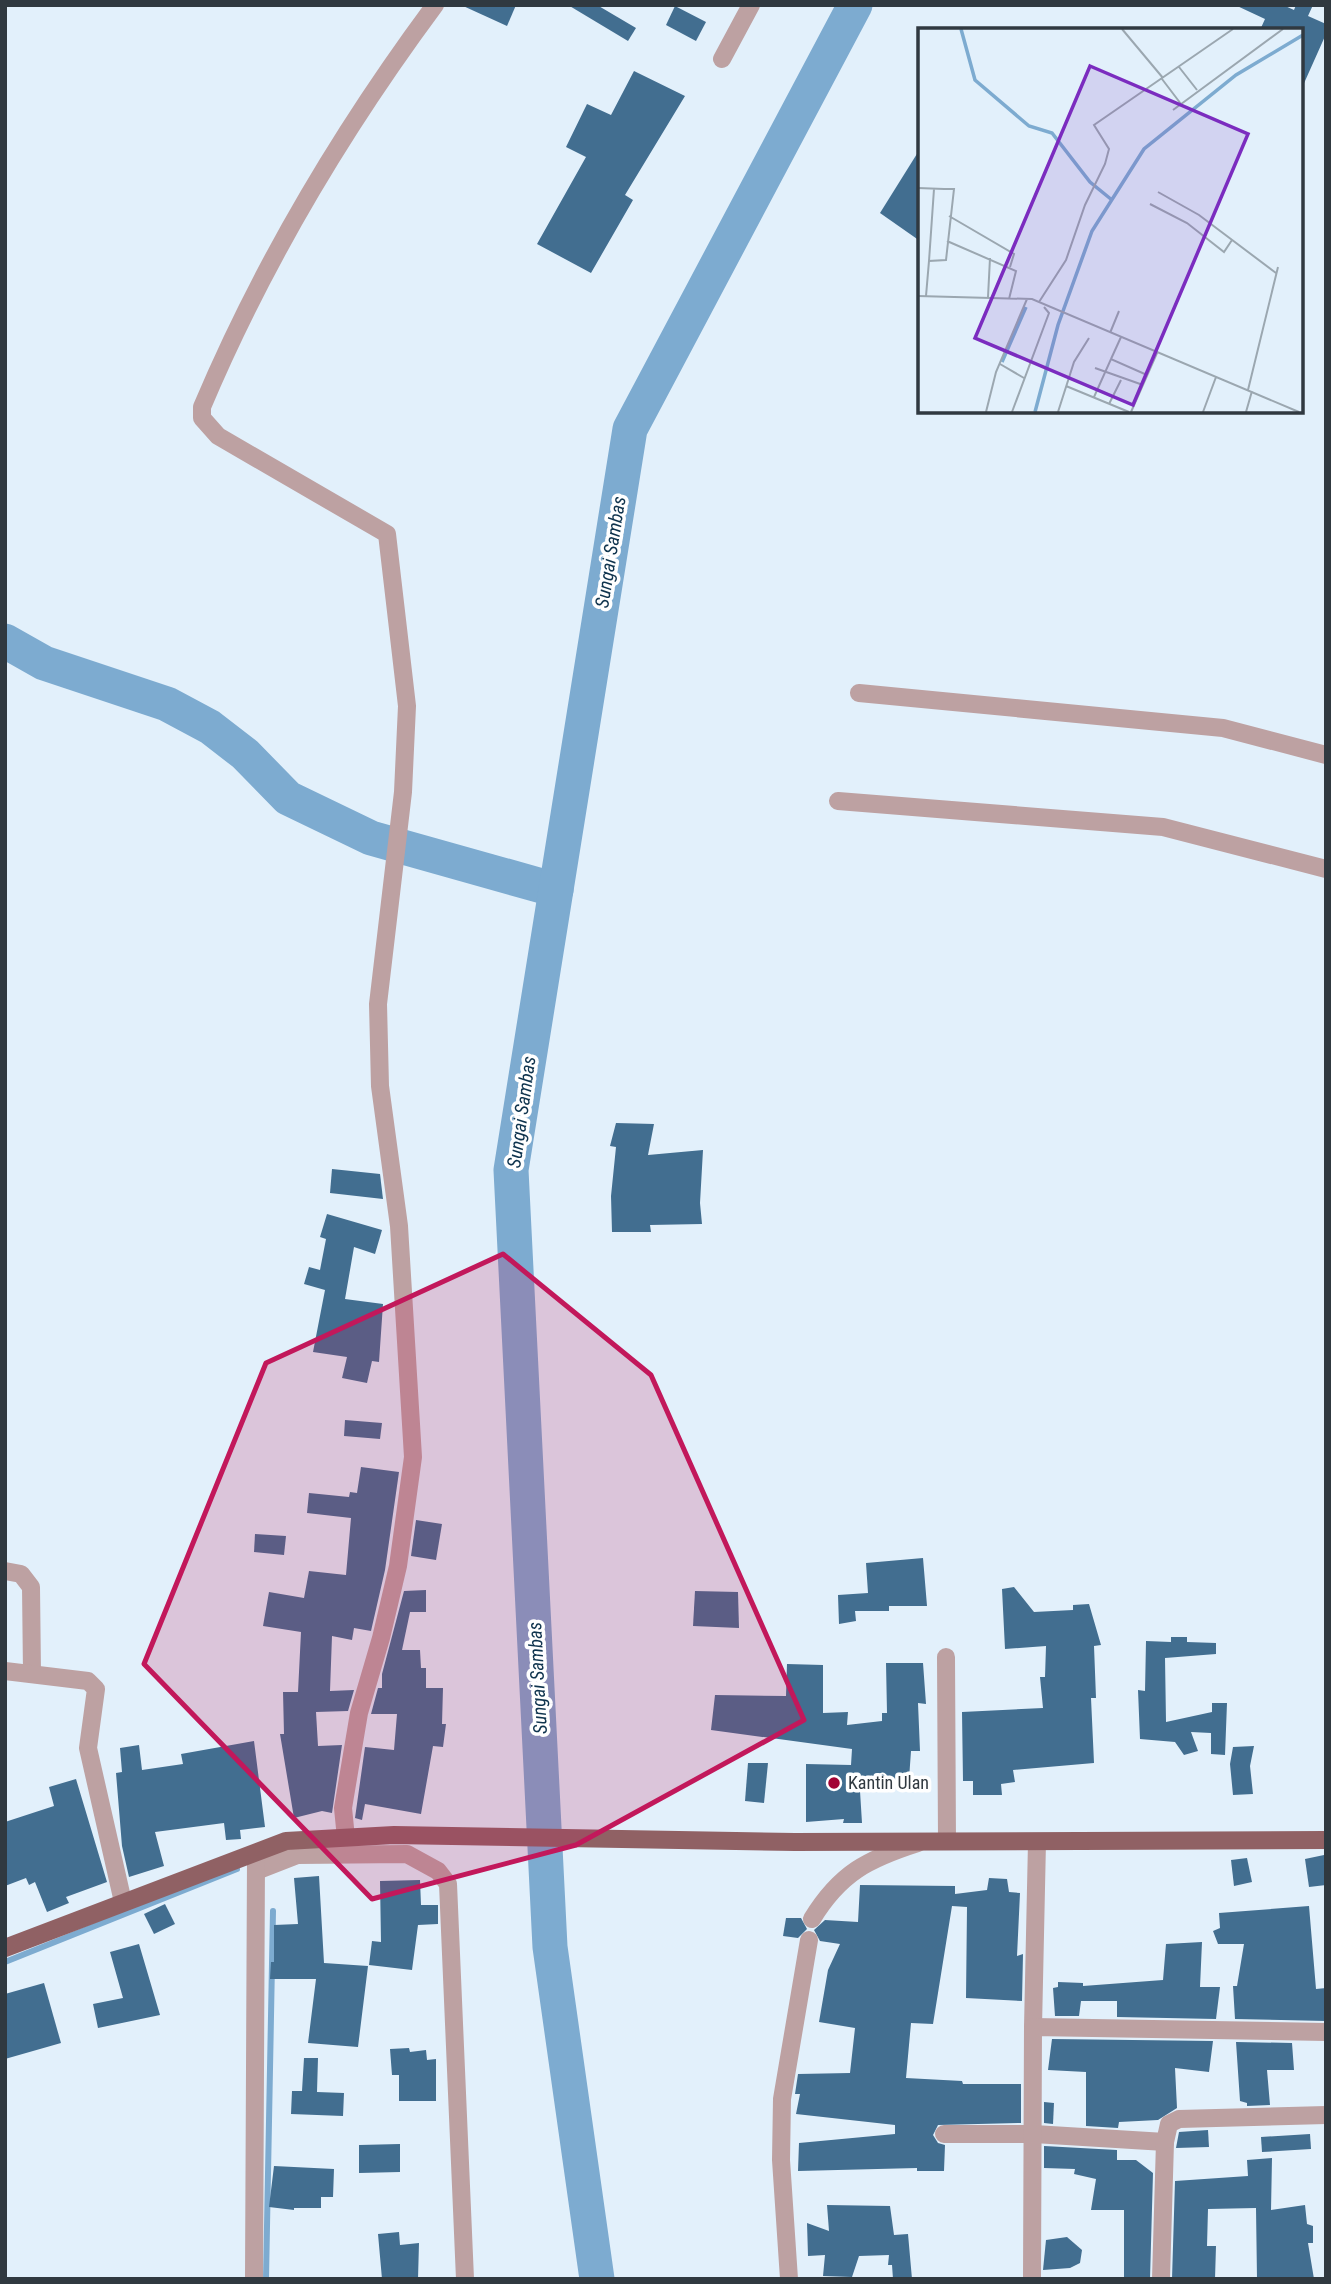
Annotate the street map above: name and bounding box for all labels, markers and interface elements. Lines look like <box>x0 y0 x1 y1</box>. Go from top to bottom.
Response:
inset map <box>918 28 1303 413</box>
water label: Sungai Sambas <box>590 495 631 609</box>
water label: Sungai Sambas <box>502 1055 541 1169</box>
water label: Sungai Sambas <box>523 1621 552 1735</box>
place label: Kantin Ulan <box>848 1772 929 1793</box>
marker: Kantin Ulan <box>826 1775 842 1791</box>

